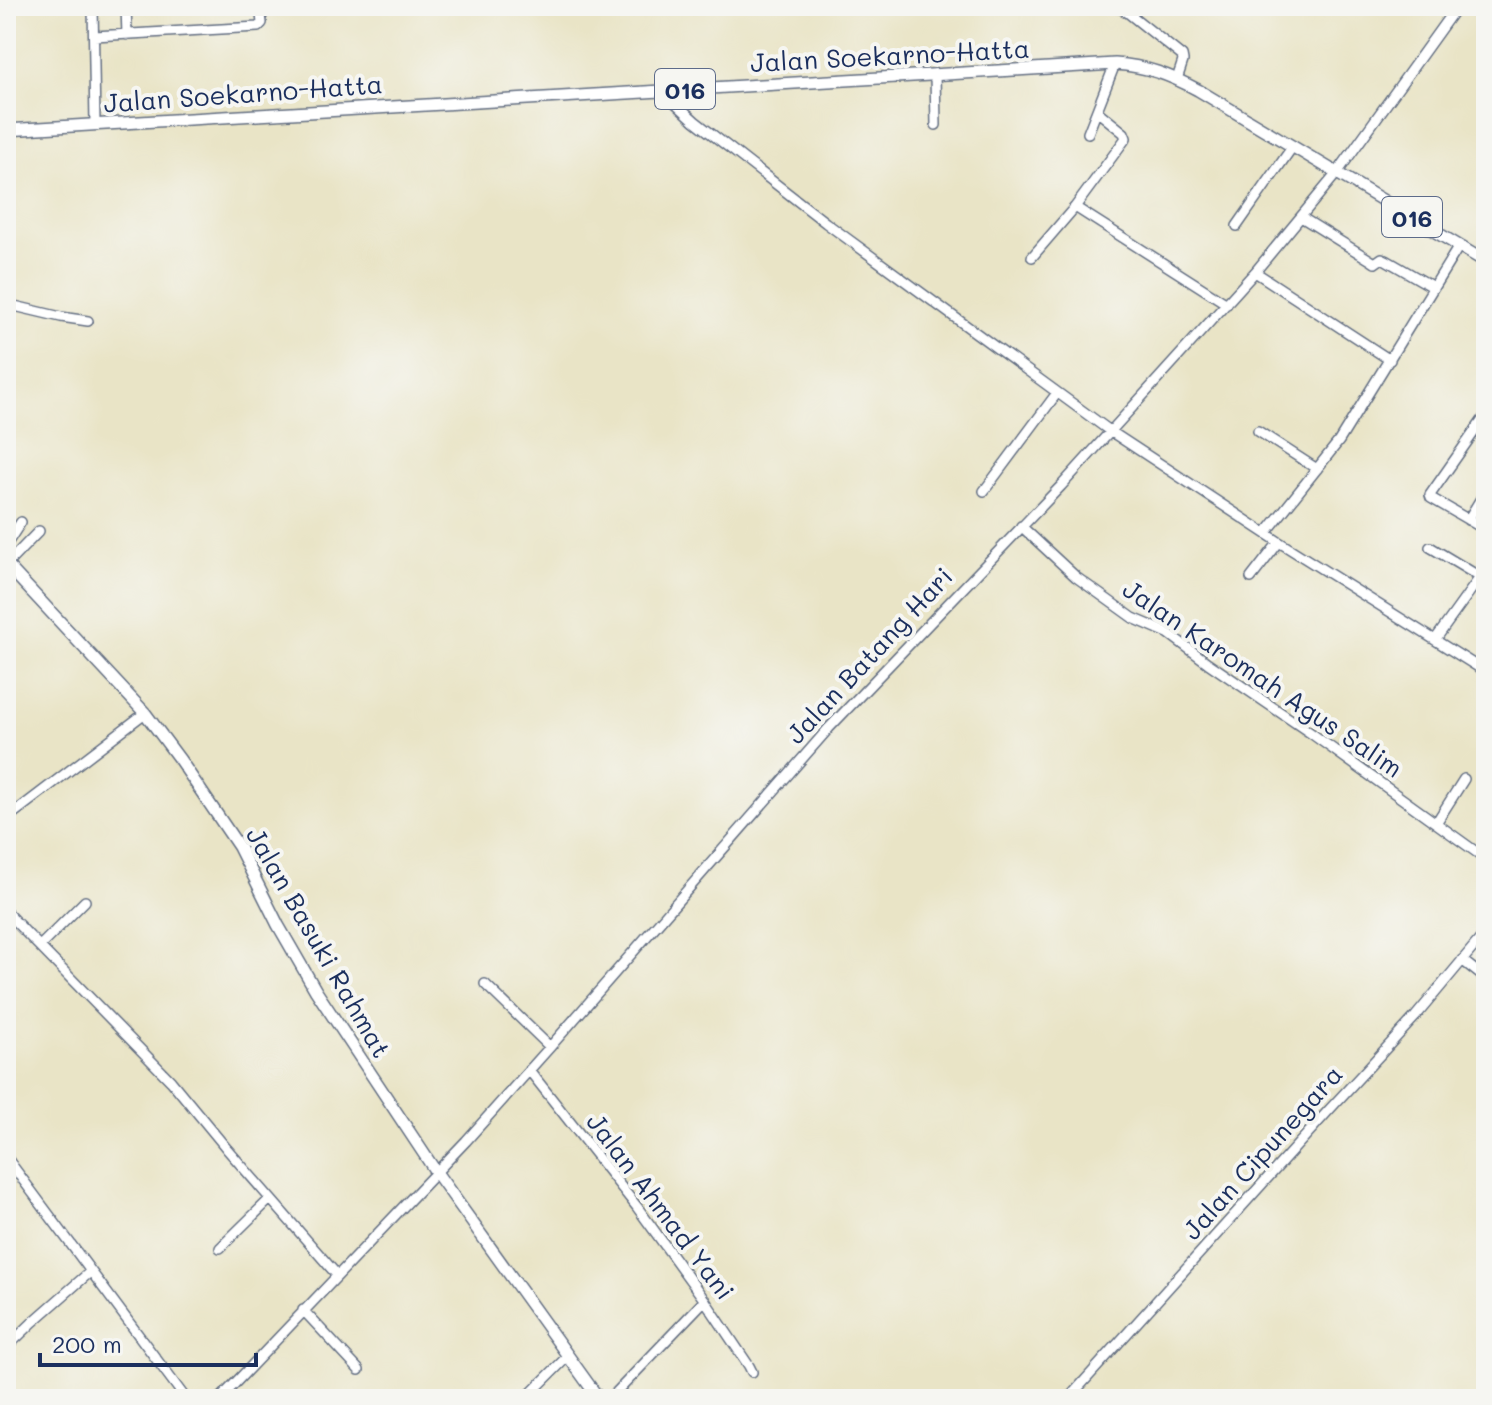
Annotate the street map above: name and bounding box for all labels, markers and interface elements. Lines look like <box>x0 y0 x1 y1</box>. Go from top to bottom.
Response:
street label: Jalan Soekarno-Hatta <box>749 31 1031 79</box>
street label: Jalan Soekarno-Hatta <box>102 66 384 120</box>
road number: 016 <box>655 69 715 109</box>
road number: 016 <box>1382 197 1442 237</box>
street label: Jalan Batang Hari <box>778 560 960 750</box>
street label: Jalan Karomah Agus Salim <box>1116 571 1410 785</box>
street label: Jalan Basuki Rahmat <box>239 820 399 1064</box>
street label: Jalan Cipunegara <box>1175 1057 1349 1247</box>
street label: Jalan Ahmad Yani <box>579 1106 743 1306</box>
scale bar <box>40 1317 256 1367</box>
text: 200 m <box>52 1328 122 1359</box>

